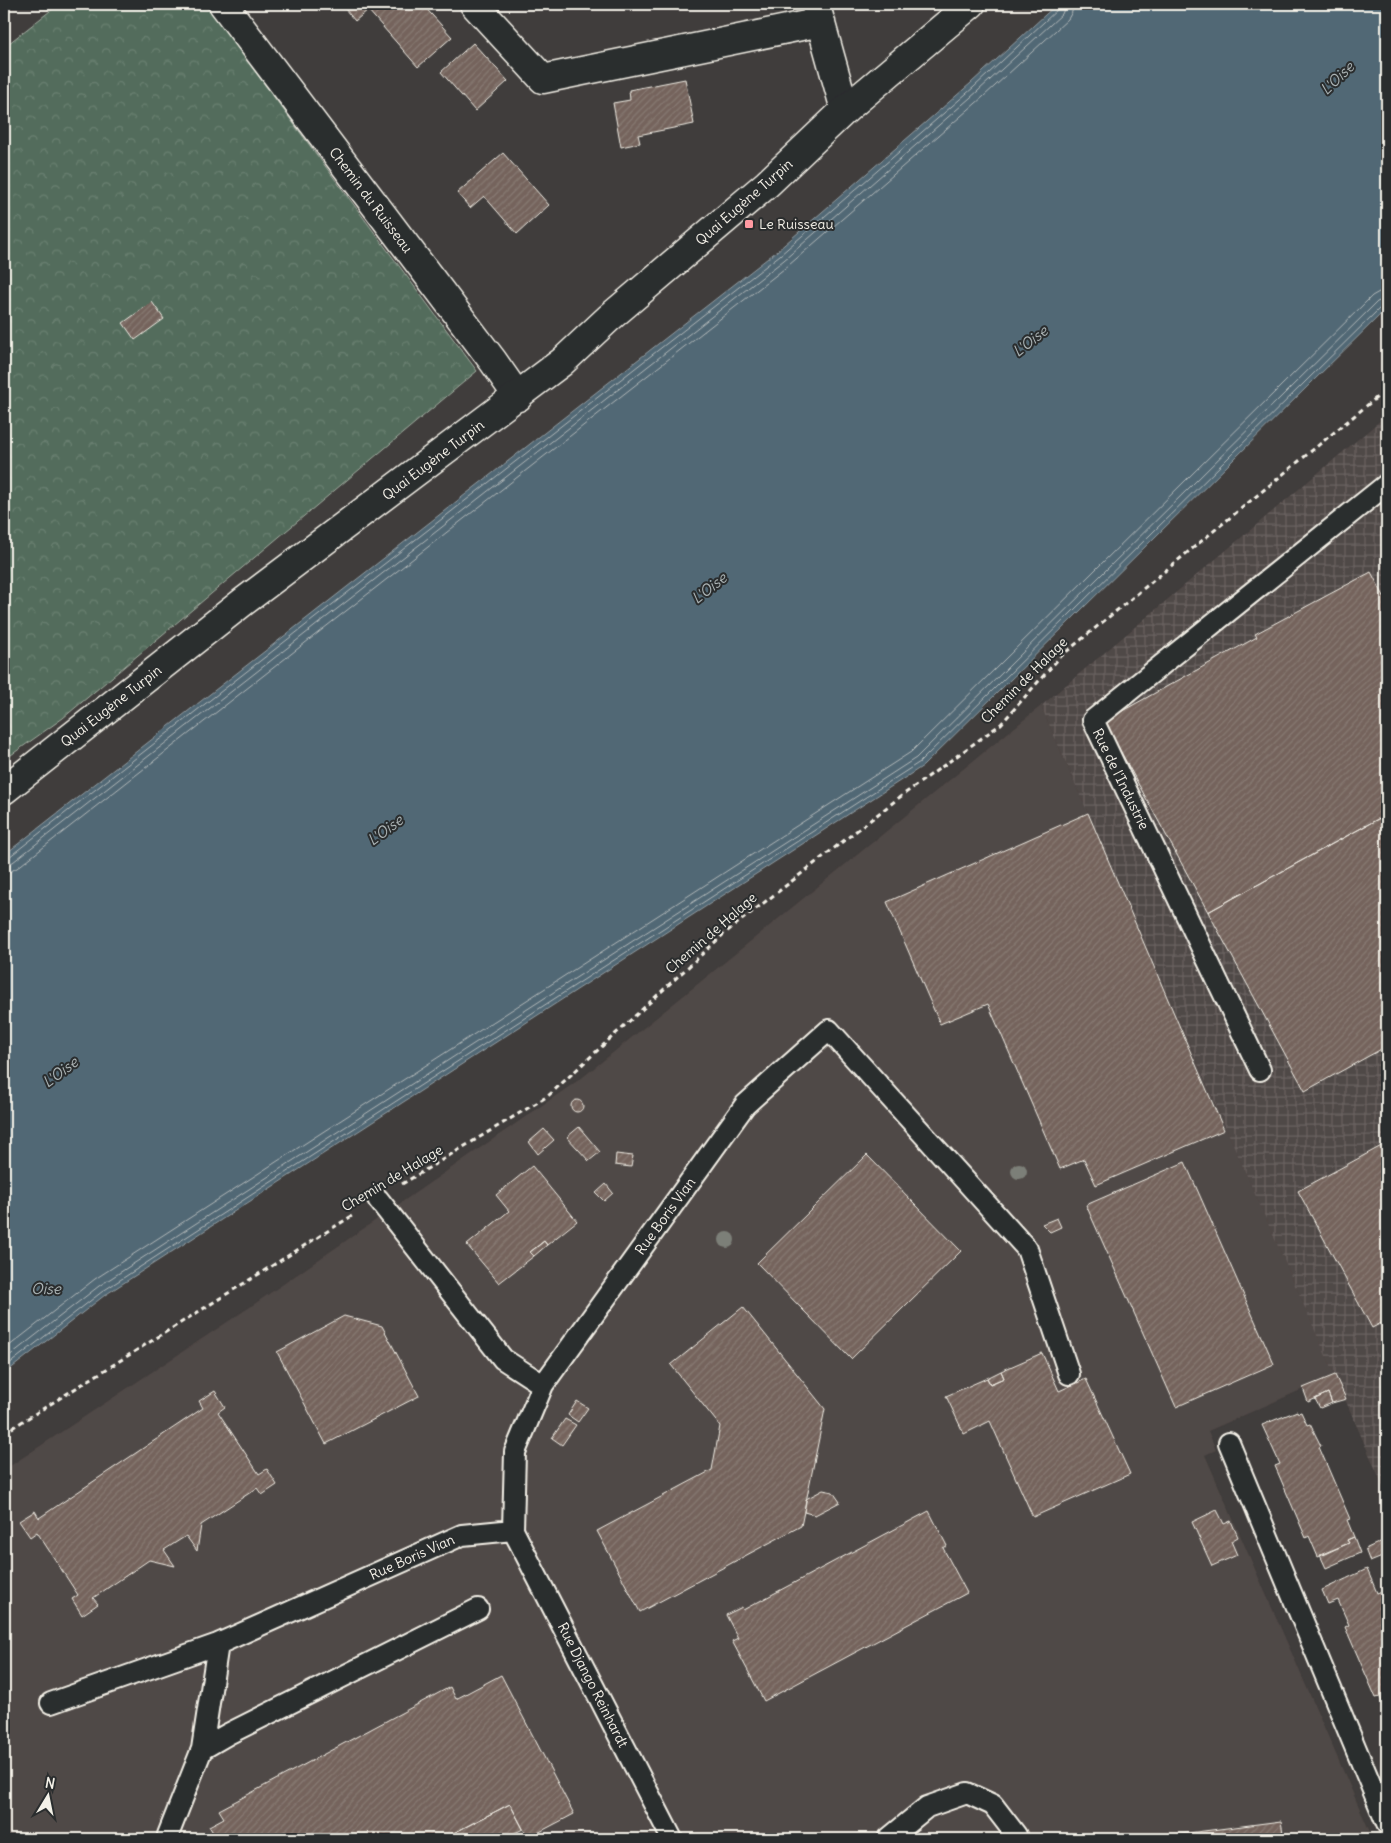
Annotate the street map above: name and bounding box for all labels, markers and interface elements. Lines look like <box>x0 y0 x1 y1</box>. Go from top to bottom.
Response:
water label: L'Oise <box>1316 57 1359 99</box>
street label: Chemin du Ruisseau <box>325 143 417 257</box>
street label: Quai Eugène Turpin <box>692 155 796 249</box>
place label: Le Ruisseau <box>759 215 834 233</box>
marker: Le Ruisseau <box>743 218 755 230</box>
water label: L'Oise <box>1009 321 1052 361</box>
street label: Quai Eugène Turpin <box>378 416 488 504</box>
water label: L'Oise <box>688 568 731 608</box>
street label: Chemin de Halage <box>977 633 1071 727</box>
street label: Quai Eugène Turpin <box>57 661 165 751</box>
street label: Rue de l'Industrie <box>1089 725 1153 833</box>
water label: L'Oise <box>363 810 407 850</box>
street label: Chemin de Halage <box>662 888 760 978</box>
water label: L'Oise <box>38 1052 82 1092</box>
street label: Chemin de Halage <box>338 1141 446 1215</box>
street label: Rue Boris Vian <box>631 1174 699 1258</box>
water label: Oise <box>31 1279 62 1298</box>
street label: Rue Boris Vian <box>367 1530 457 1584</box>
street label: Rue Django Reinhardt <box>554 1619 632 1751</box>
north arrow <box>22 1770 72 1820</box>
text: N <box>44 1773 57 1793</box>

